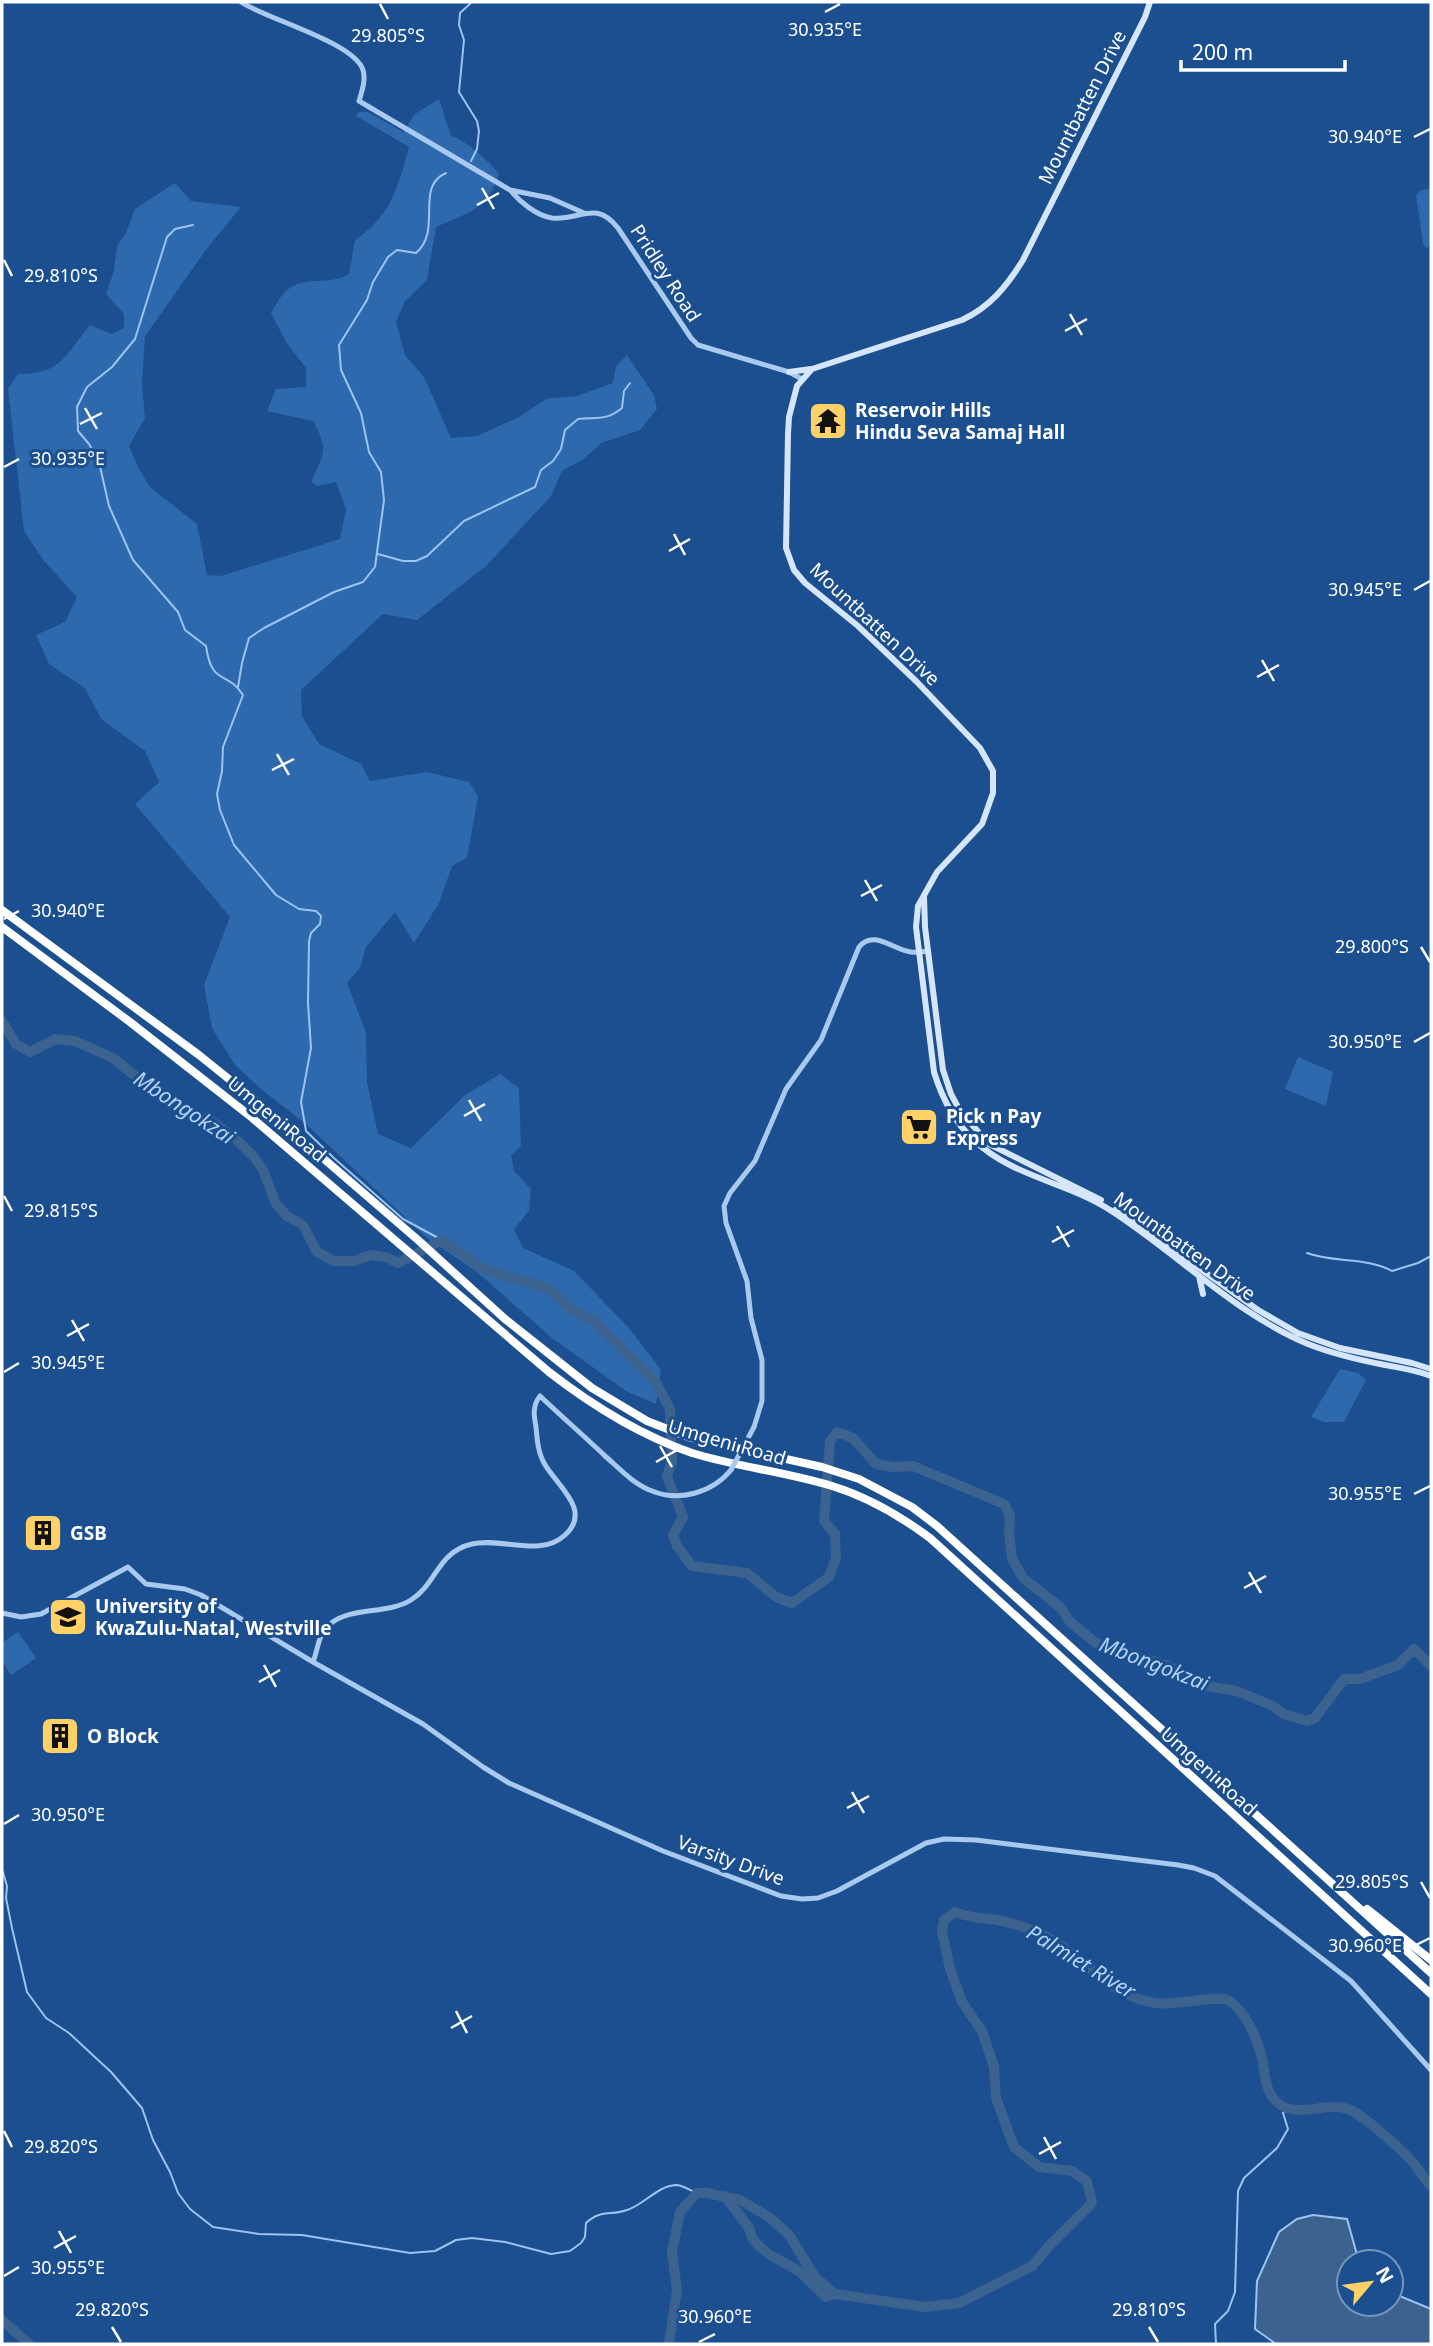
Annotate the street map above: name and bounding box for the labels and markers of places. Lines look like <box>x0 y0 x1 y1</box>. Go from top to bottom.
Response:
place label: Reservoir Hills Hindu Seva Samaj Hall <box>855 397 1065 445</box>
temple icon: Reservoir Hills Hindu Seva Samaj Hall <box>807 400 849 442</box>
place label: Pick n Pay Express <box>946 1103 1041 1151</box>
supermarket icon: Pick n Pay Express <box>898 1106 940 1148</box>
building icon: GSB <box>22 1512 64 1554</box>
place label: GSB <box>70 1520 107 1546</box>
place label: University of KwaZulu-Natal, Westville <box>95 1593 332 1641</box>
school or university icon: University of KwaZulu-Natal, Westville <box>47 1596 89 1638</box>
building icon: O Block <box>39 1715 81 1757</box>
place label: O Block <box>87 1723 159 1749</box>

